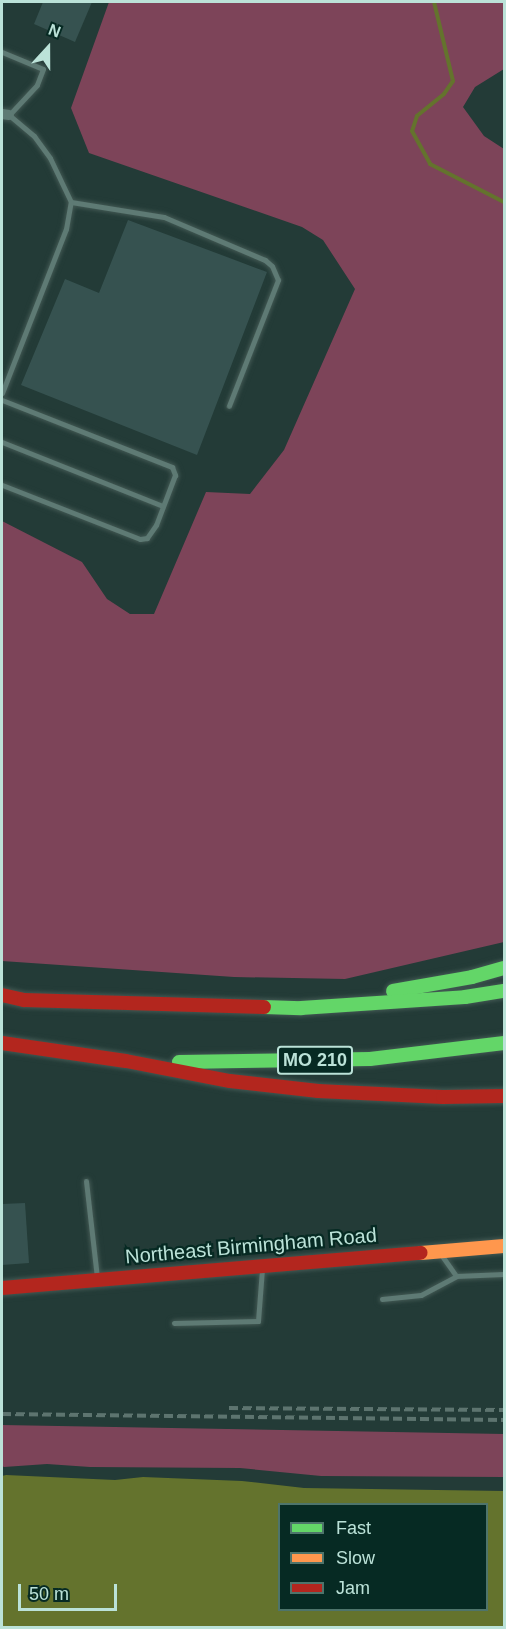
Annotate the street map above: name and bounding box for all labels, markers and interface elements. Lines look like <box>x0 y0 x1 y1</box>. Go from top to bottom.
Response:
north arrow <box>18 18 78 78</box>
text: N <box>46 21 63 41</box>
road number: MO 210 <box>276 1045 354 1075</box>
street label: Northeast Birmingham Road <box>124 1223 378 1269</box>
legend <box>278 1503 488 1611</box>
text: Fast <box>336 1518 371 1538</box>
text: Slow <box>336 1548 375 1568</box>
scale bar <box>21 1572 120 1610</box>
text: Jam <box>336 1578 370 1598</box>
text: 50 m <box>29 1584 69 1604</box>

